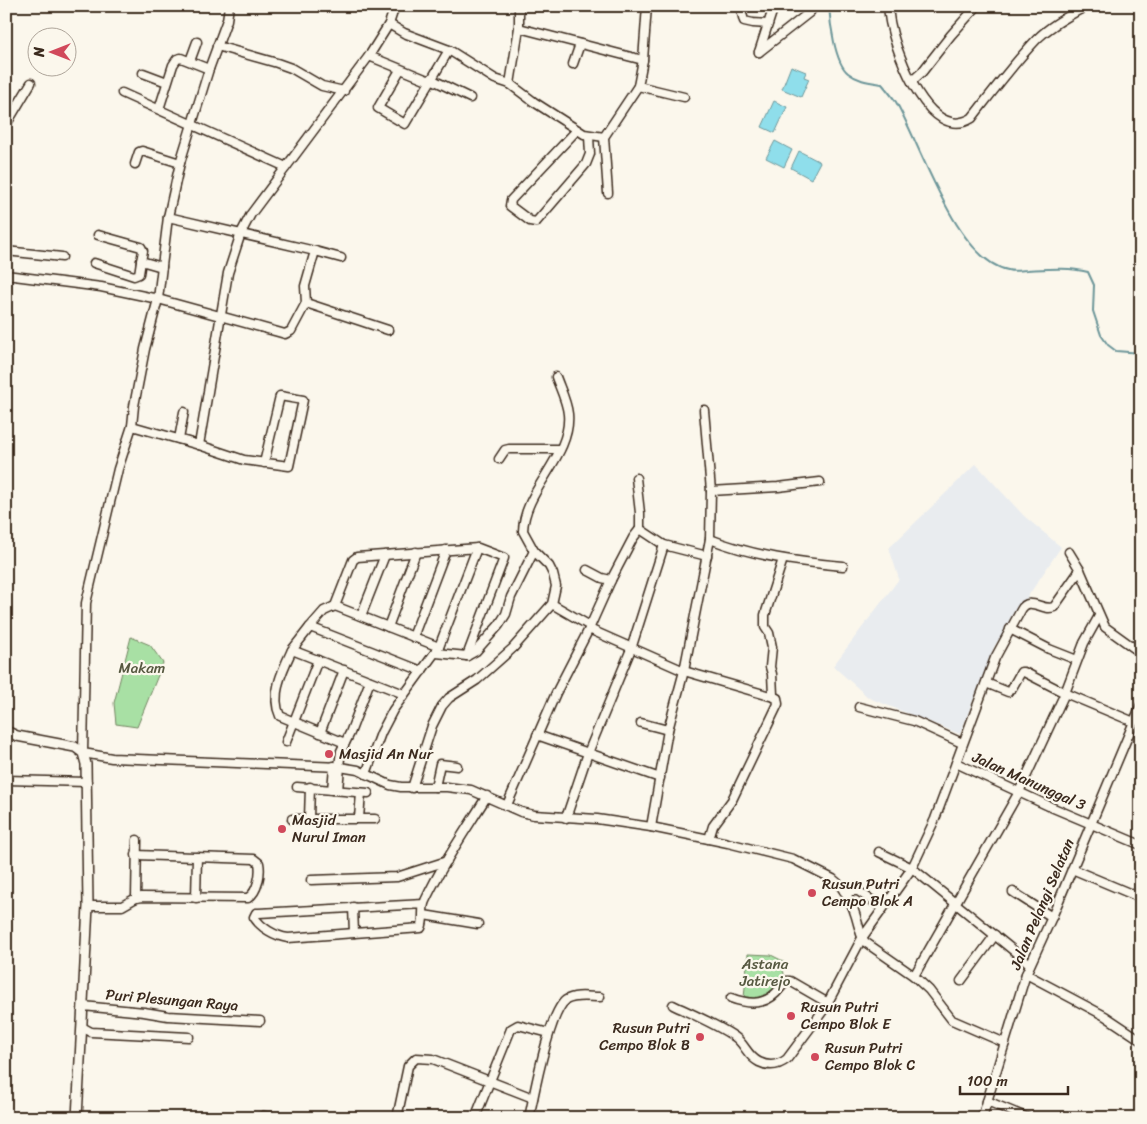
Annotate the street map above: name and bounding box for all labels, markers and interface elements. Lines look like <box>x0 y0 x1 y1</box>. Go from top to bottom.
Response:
north arrow <box>28 28 78 78</box>
text: N <box>27 47 52 58</box>
park label: Makam <box>119 655 165 681</box>
place label: Masjid An Nur <box>339 741 434 767</box>
street label: Jalan Manunggal 3 <box>967 744 1090 818</box>
marker: Masjid An Nur <box>323 748 335 760</box>
place label: Masjid Nurul Iman <box>292 807 366 850</box>
marker: Masjid Nurul Iman <box>276 823 288 835</box>
street label: Jalan Pelangi Selatan <box>1002 834 1081 975</box>
place label: Rusun Putri Cempo Blok A <box>822 871 913 914</box>
marker: Rusun Putri Cempo Blok A <box>806 887 818 899</box>
park label: Astana Jatirejo <box>739 951 791 994</box>
street label: Puri Plesungan Raya <box>105 981 240 1019</box>
place label: Rusun Putri Cempo Blok E <box>801 994 892 1037</box>
marker: Rusun Putri Cempo Blok E <box>785 1010 797 1022</box>
place label: Rusun Putri Cempo Blok B <box>599 1015 691 1058</box>
marker: Rusun Putri Cempo Blok B <box>694 1031 706 1043</box>
place label: Rusun Putri Cempo Blok C <box>825 1035 915 1078</box>
marker: Rusun Putri Cempo Blok C <box>809 1051 821 1063</box>
scale bar <box>960 1064 1067 1096</box>
text: 100 m <box>967 1068 1008 1094</box>

